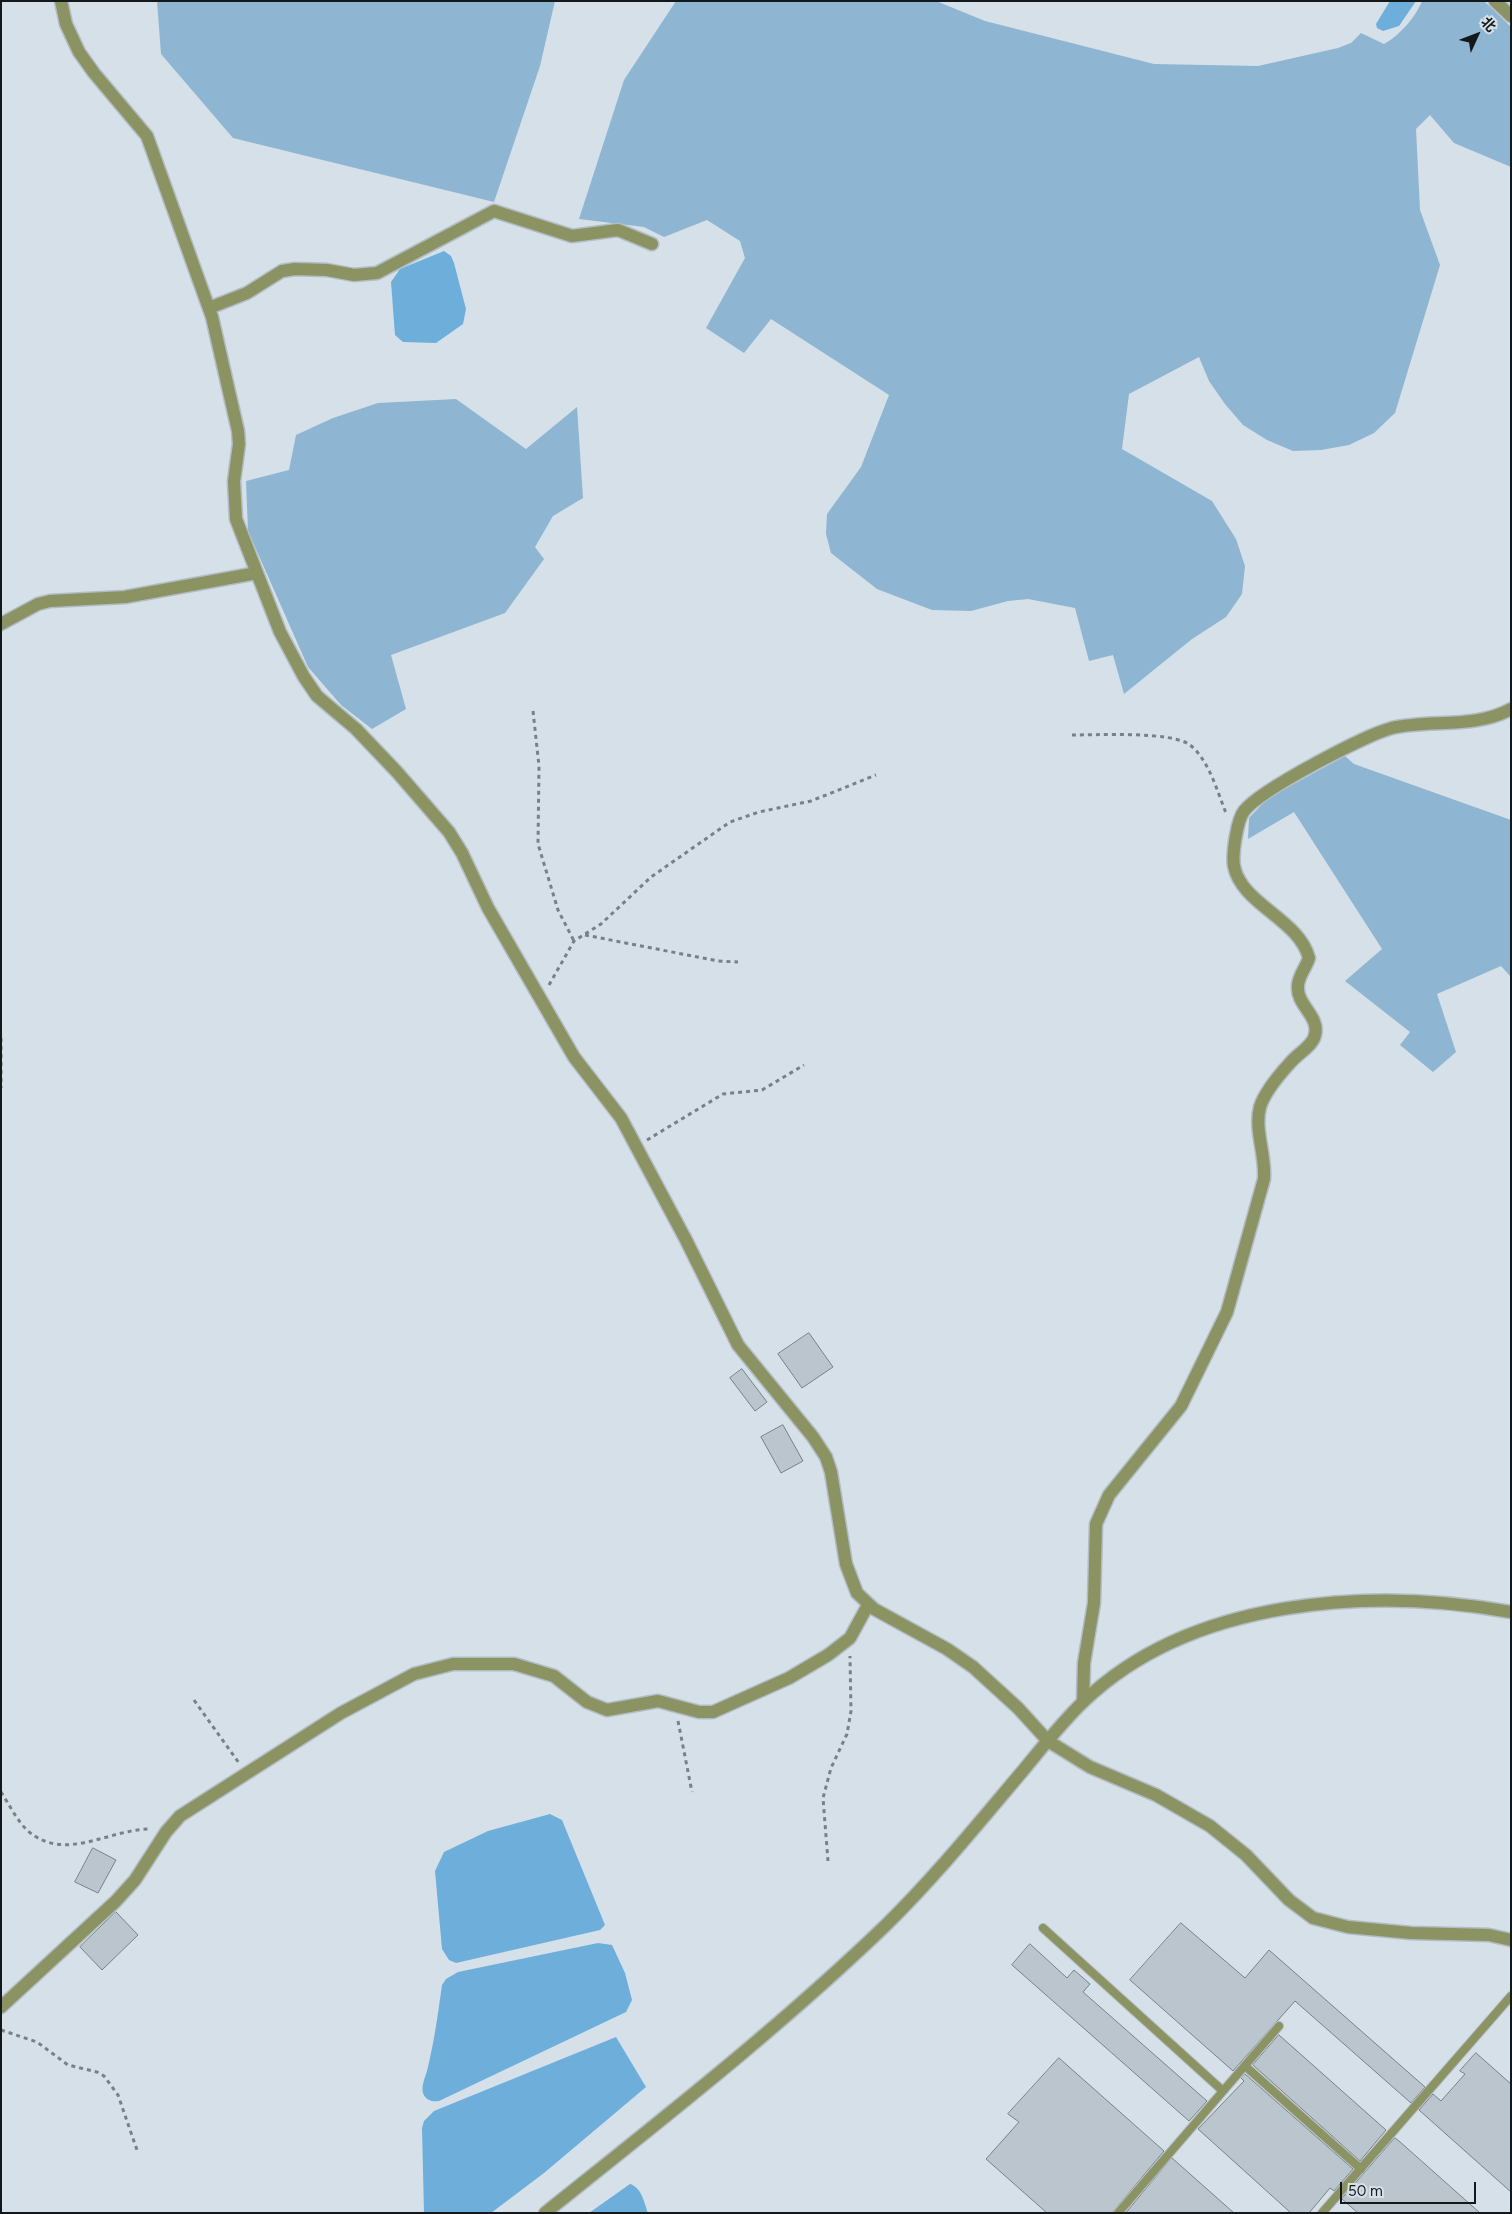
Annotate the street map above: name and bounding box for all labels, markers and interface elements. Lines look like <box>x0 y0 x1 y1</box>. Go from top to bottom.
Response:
north arrow <box>1452 10 1502 60</box>
text: 北 <box>1477 14 1499 35</box>
scale bar <box>1342 2172 1478 2204</box>
text: 50 m <box>1348 2182 1383 2200</box>

